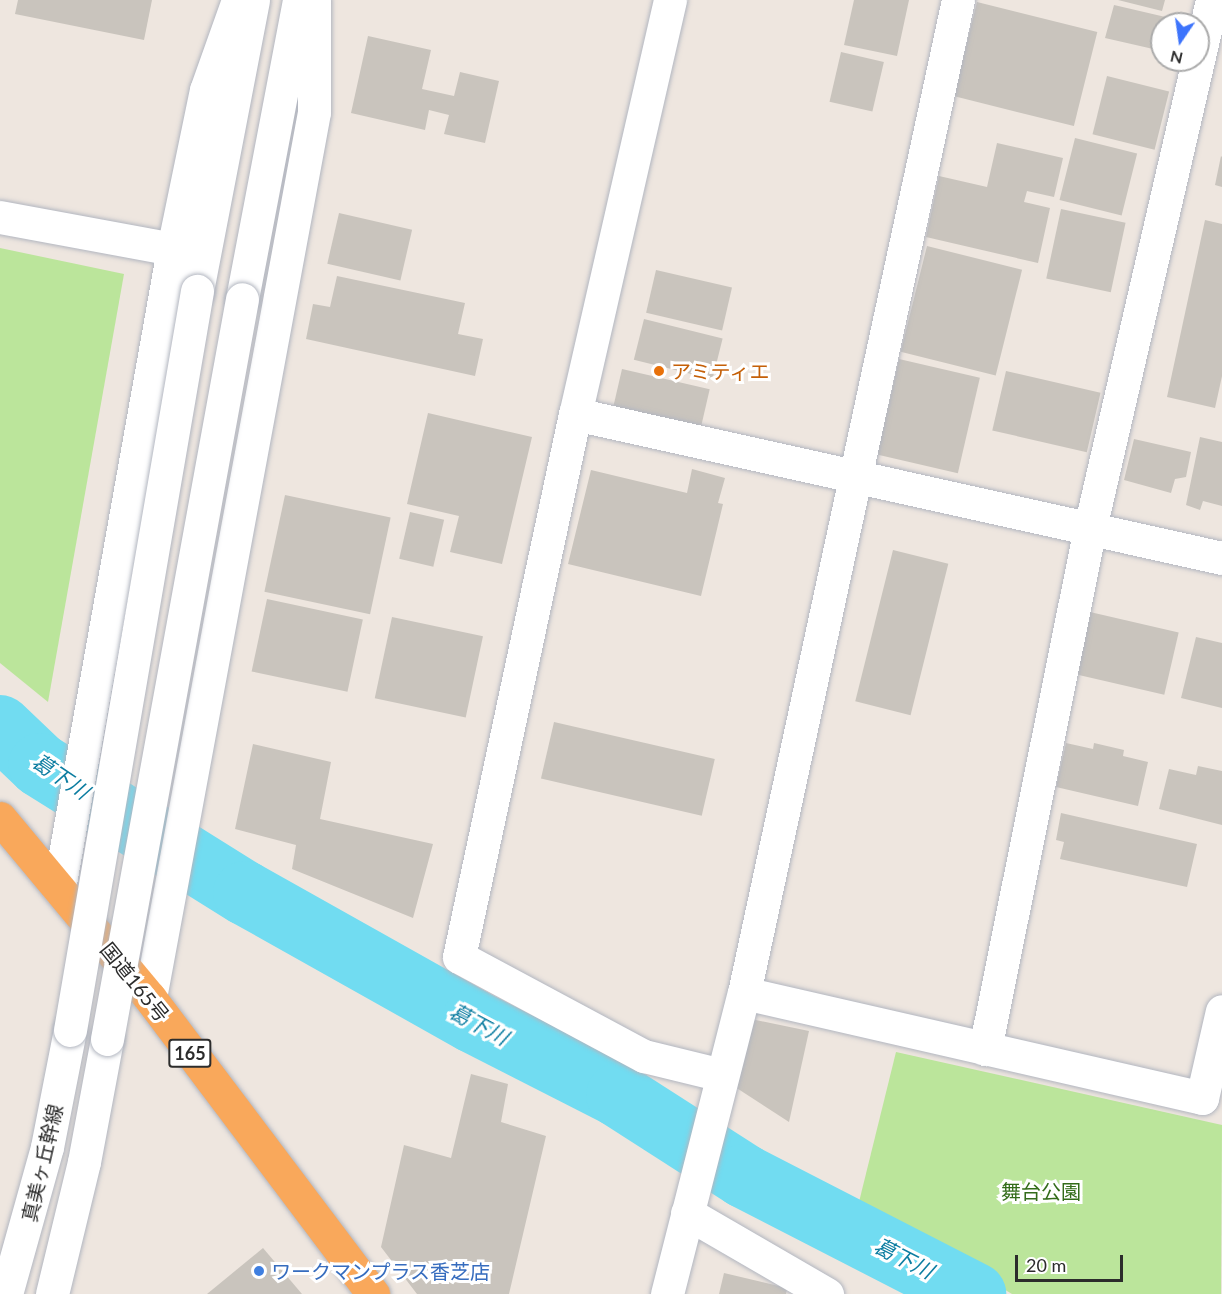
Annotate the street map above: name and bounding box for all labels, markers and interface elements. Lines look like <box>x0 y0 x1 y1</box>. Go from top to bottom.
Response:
north arrow <box>1150 12 1210 72</box>
text: N <box>1168 47 1184 69</box>
place label: アミティエ <box>671 359 771 383</box>
marker: アミティエ <box>652 364 666 378</box>
water label: 葛下川 <box>28 748 94 804</box>
street label: 国道165号 <box>96 938 174 1026</box>
water label: 葛下川 <box>445 998 513 1050</box>
road number: 165 <box>168 1038 213 1068</box>
street label: 真美ヶ丘幹線 <box>17 1102 67 1224</box>
park label: 舞台公園 <box>1001 1179 1081 1203</box>
water label: 葛下川 <box>870 1232 938 1284</box>
scale bar <box>1018 1243 1126 1281</box>
text: 20 m <box>1026 1254 1066 1276</box>
place label: ワークマンプラス香芝店 <box>271 1259 491 1283</box>
marker: ワークマンプラス香芝店 <box>252 1264 266 1278</box>

